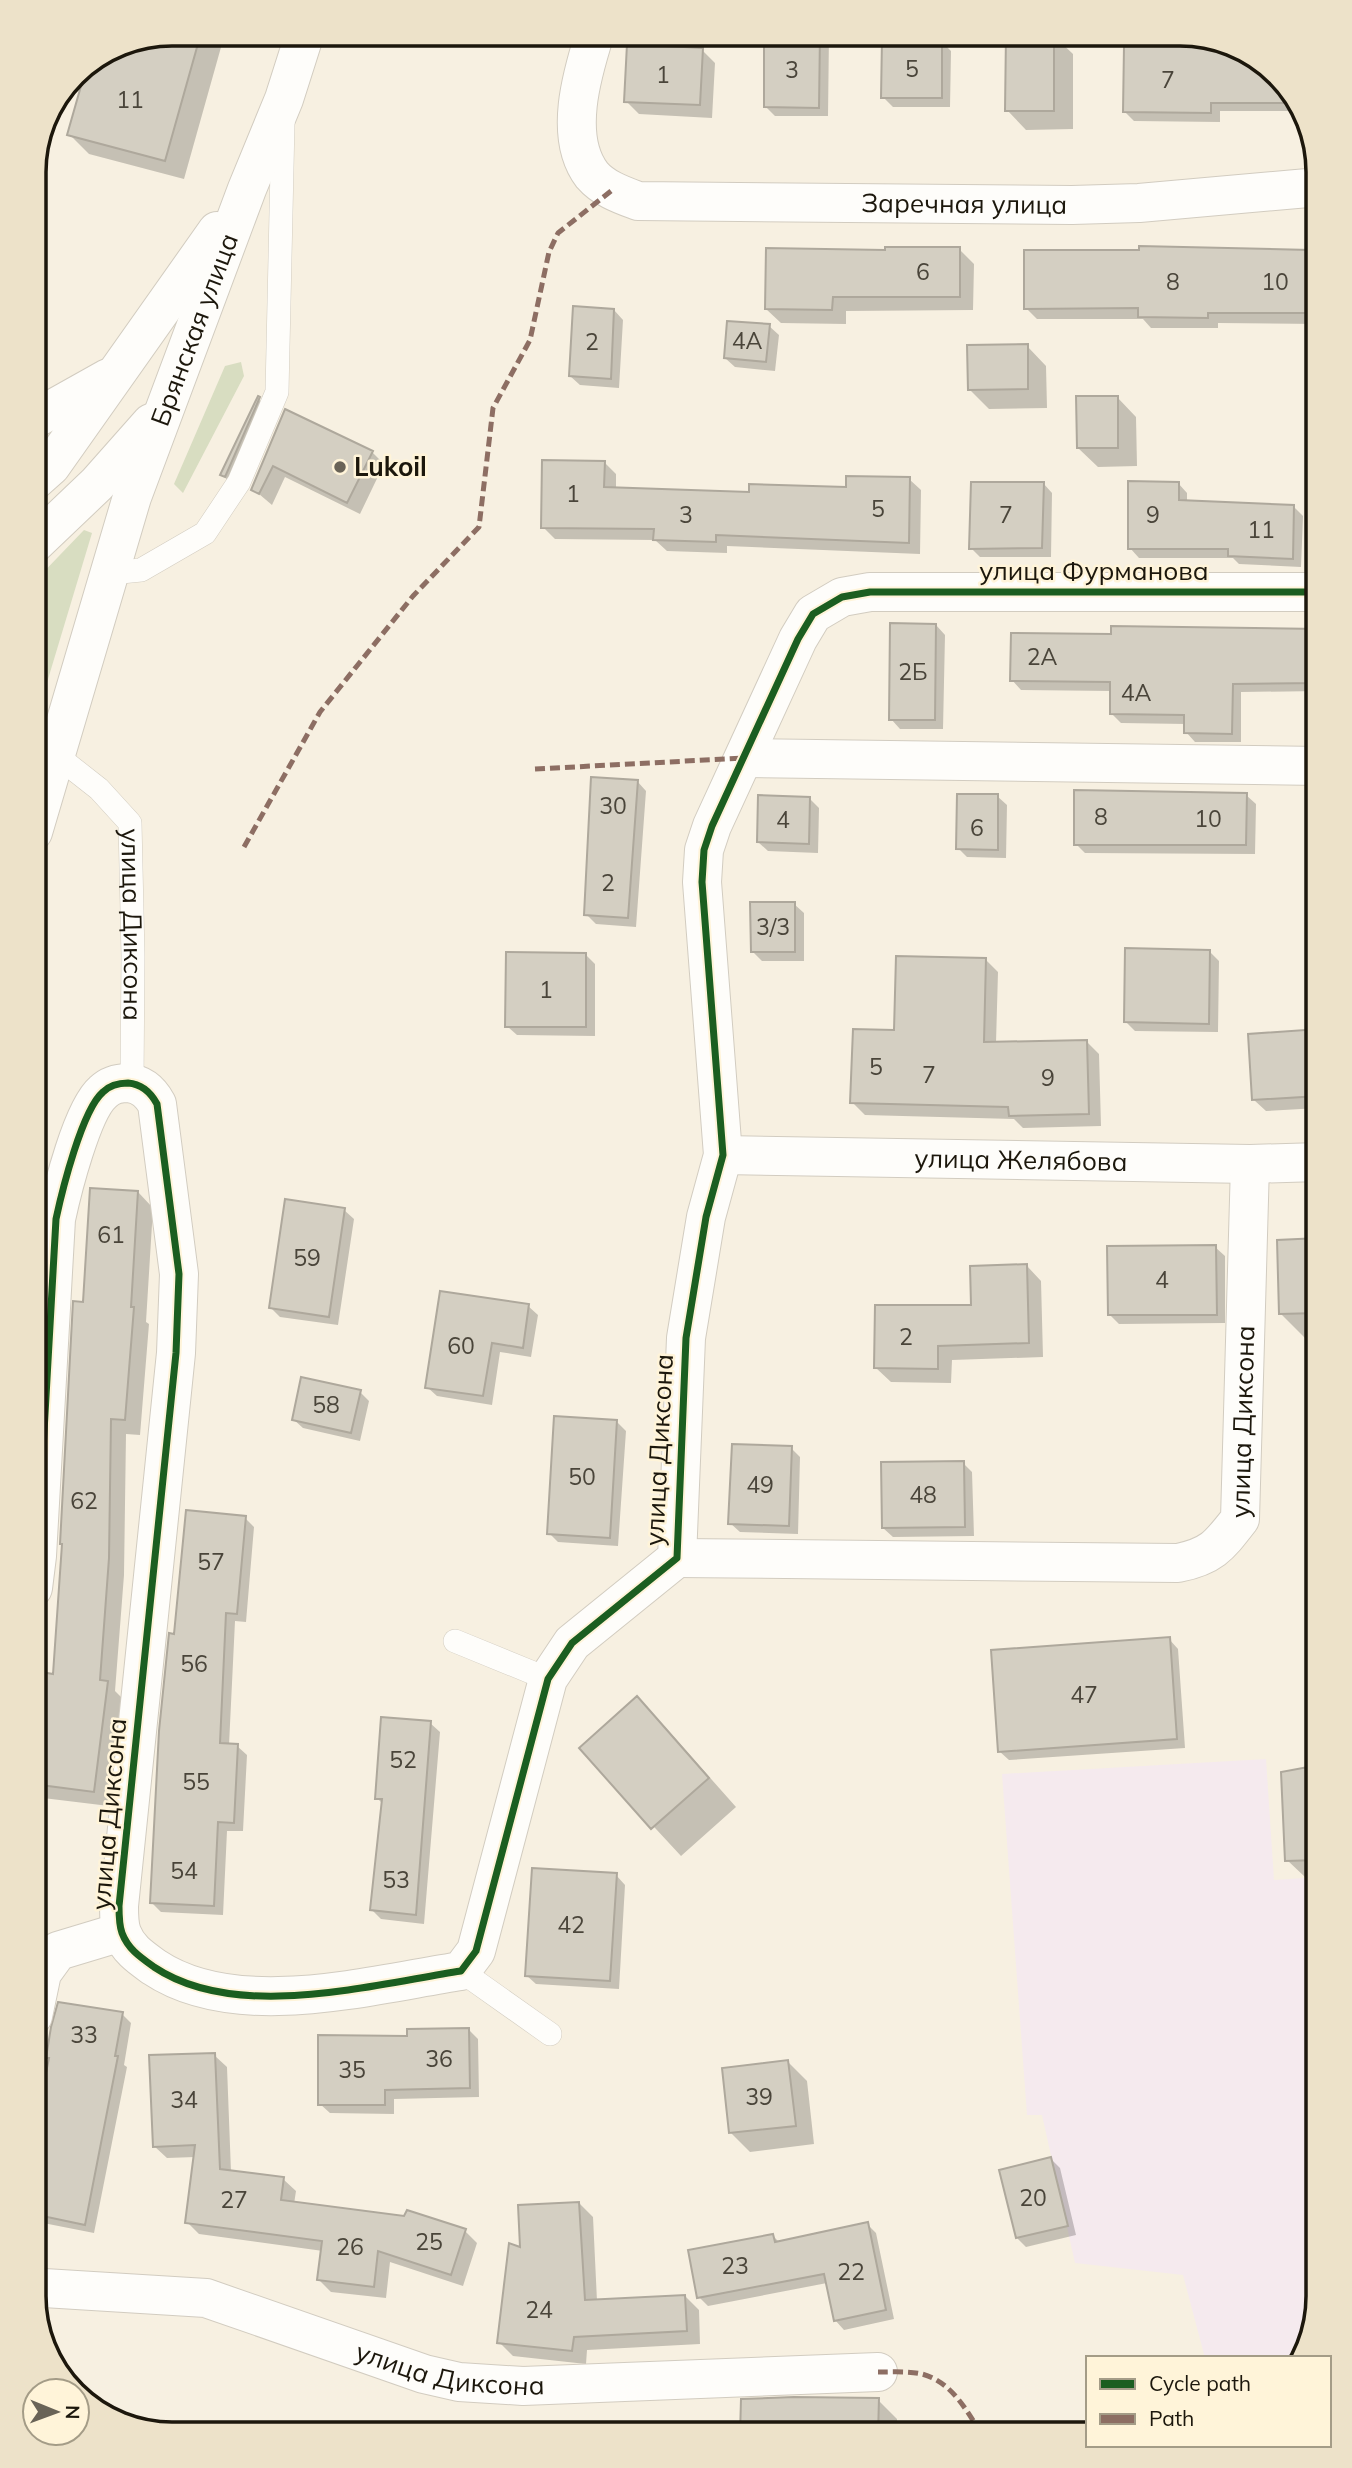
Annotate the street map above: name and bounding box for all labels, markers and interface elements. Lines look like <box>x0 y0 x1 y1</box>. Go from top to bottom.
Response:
house number: 5 <box>905 54 919 83</box>
house number: 3 <box>785 55 799 84</box>
house number: 1 <box>656 60 670 89</box>
house number: 7 <box>1161 65 1175 94</box>
house number: 11 <box>116 85 144 114</box>
street label: Заречная улица <box>861 186 1067 221</box>
street label: Брянская улица <box>143 228 245 430</box>
house number: 6 <box>916 257 930 286</box>
house number: 8 <box>1166 267 1180 296</box>
house number: 10 <box>1261 267 1289 296</box>
house number: 4А <box>732 326 762 355</box>
house number: 2 <box>585 327 599 356</box>
place label: Lukoil <box>354 450 427 483</box>
marker: Lukoil <box>332 459 348 475</box>
house number: 1 <box>566 479 580 508</box>
house number: 5 <box>871 494 885 523</box>
house number: 3 <box>679 500 693 529</box>
house number: 7 <box>999 500 1013 529</box>
house number: 9 <box>1146 500 1160 529</box>
house number: 11 <box>1247 515 1275 544</box>
street label: улица Фурманова <box>979 554 1209 587</box>
house number: 2А <box>1027 642 1057 671</box>
house number: 2Б <box>898 657 928 686</box>
house number: 4А <box>1121 678 1151 707</box>
house number: 30 <box>599 791 627 820</box>
house number: 8 <box>1094 802 1108 831</box>
house number: 10 <box>1194 804 1222 833</box>
house number: 4 <box>776 805 790 834</box>
house number: 6 <box>970 813 984 842</box>
street label: улица Диксона <box>114 828 150 1021</box>
house number: 2 <box>601 868 615 897</box>
house number: 3/3 <box>756 912 790 941</box>
house number: 1 <box>539 975 553 1004</box>
house number: 5 <box>869 1052 883 1081</box>
house number: 7 <box>922 1060 936 1089</box>
house number: 9 <box>1041 1063 1055 1092</box>
street label: улица Желябова <box>914 1141 1128 1178</box>
house number: 61 <box>97 1220 125 1249</box>
house number: 59 <box>293 1243 321 1272</box>
house number: 4 <box>1155 1265 1169 1294</box>
house number: 2 <box>899 1322 913 1351</box>
street label: улица Диксона <box>1223 1325 1261 1518</box>
house number: 60 <box>447 1331 475 1360</box>
street label: улица Диксона <box>637 1353 680 1547</box>
house number: 58 <box>312 1390 340 1419</box>
house number: 50 <box>568 1462 596 1491</box>
house number: 49 <box>746 1470 774 1499</box>
house number: 48 <box>909 1480 937 1509</box>
house number: 62 <box>70 1486 98 1515</box>
house number: 57 <box>197 1547 225 1576</box>
house number: 56 <box>180 1649 208 1678</box>
house number: 47 <box>1070 1680 1098 1709</box>
street label: улица Диксона <box>84 1717 133 1911</box>
house number: 52 <box>389 1745 417 1774</box>
house number: 55 <box>182 1767 210 1796</box>
house number: 54 <box>170 1856 198 1885</box>
house number: 53 <box>382 1865 410 1894</box>
house number: 42 <box>557 1910 585 1939</box>
house number: 33 <box>70 2020 98 2049</box>
house number: 36 <box>425 2044 453 2073</box>
house number: 35 <box>338 2055 366 2084</box>
house number: 39 <box>745 2082 773 2111</box>
house number: 34 <box>170 2085 198 2114</box>
house number: 20 <box>1019 2183 1047 2212</box>
house number: 27 <box>220 2185 248 2214</box>
house number: 25 <box>415 2227 443 2256</box>
house number: 26 <box>336 2232 364 2261</box>
house number: 23 <box>721 2251 749 2280</box>
house number: 22 <box>837 2257 865 2286</box>
house number: 24 <box>525 2295 553 2324</box>
street label: улица Диксона <box>352 2335 545 2402</box>
legend <box>1086 2356 1331 2447</box>
text: Cycle path <box>1149 2370 1251 2396</box>
north arrow <box>21 2377 91 2447</box>
text: N <box>61 2405 85 2420</box>
text: Path <box>1149 2405 1194 2431</box>

